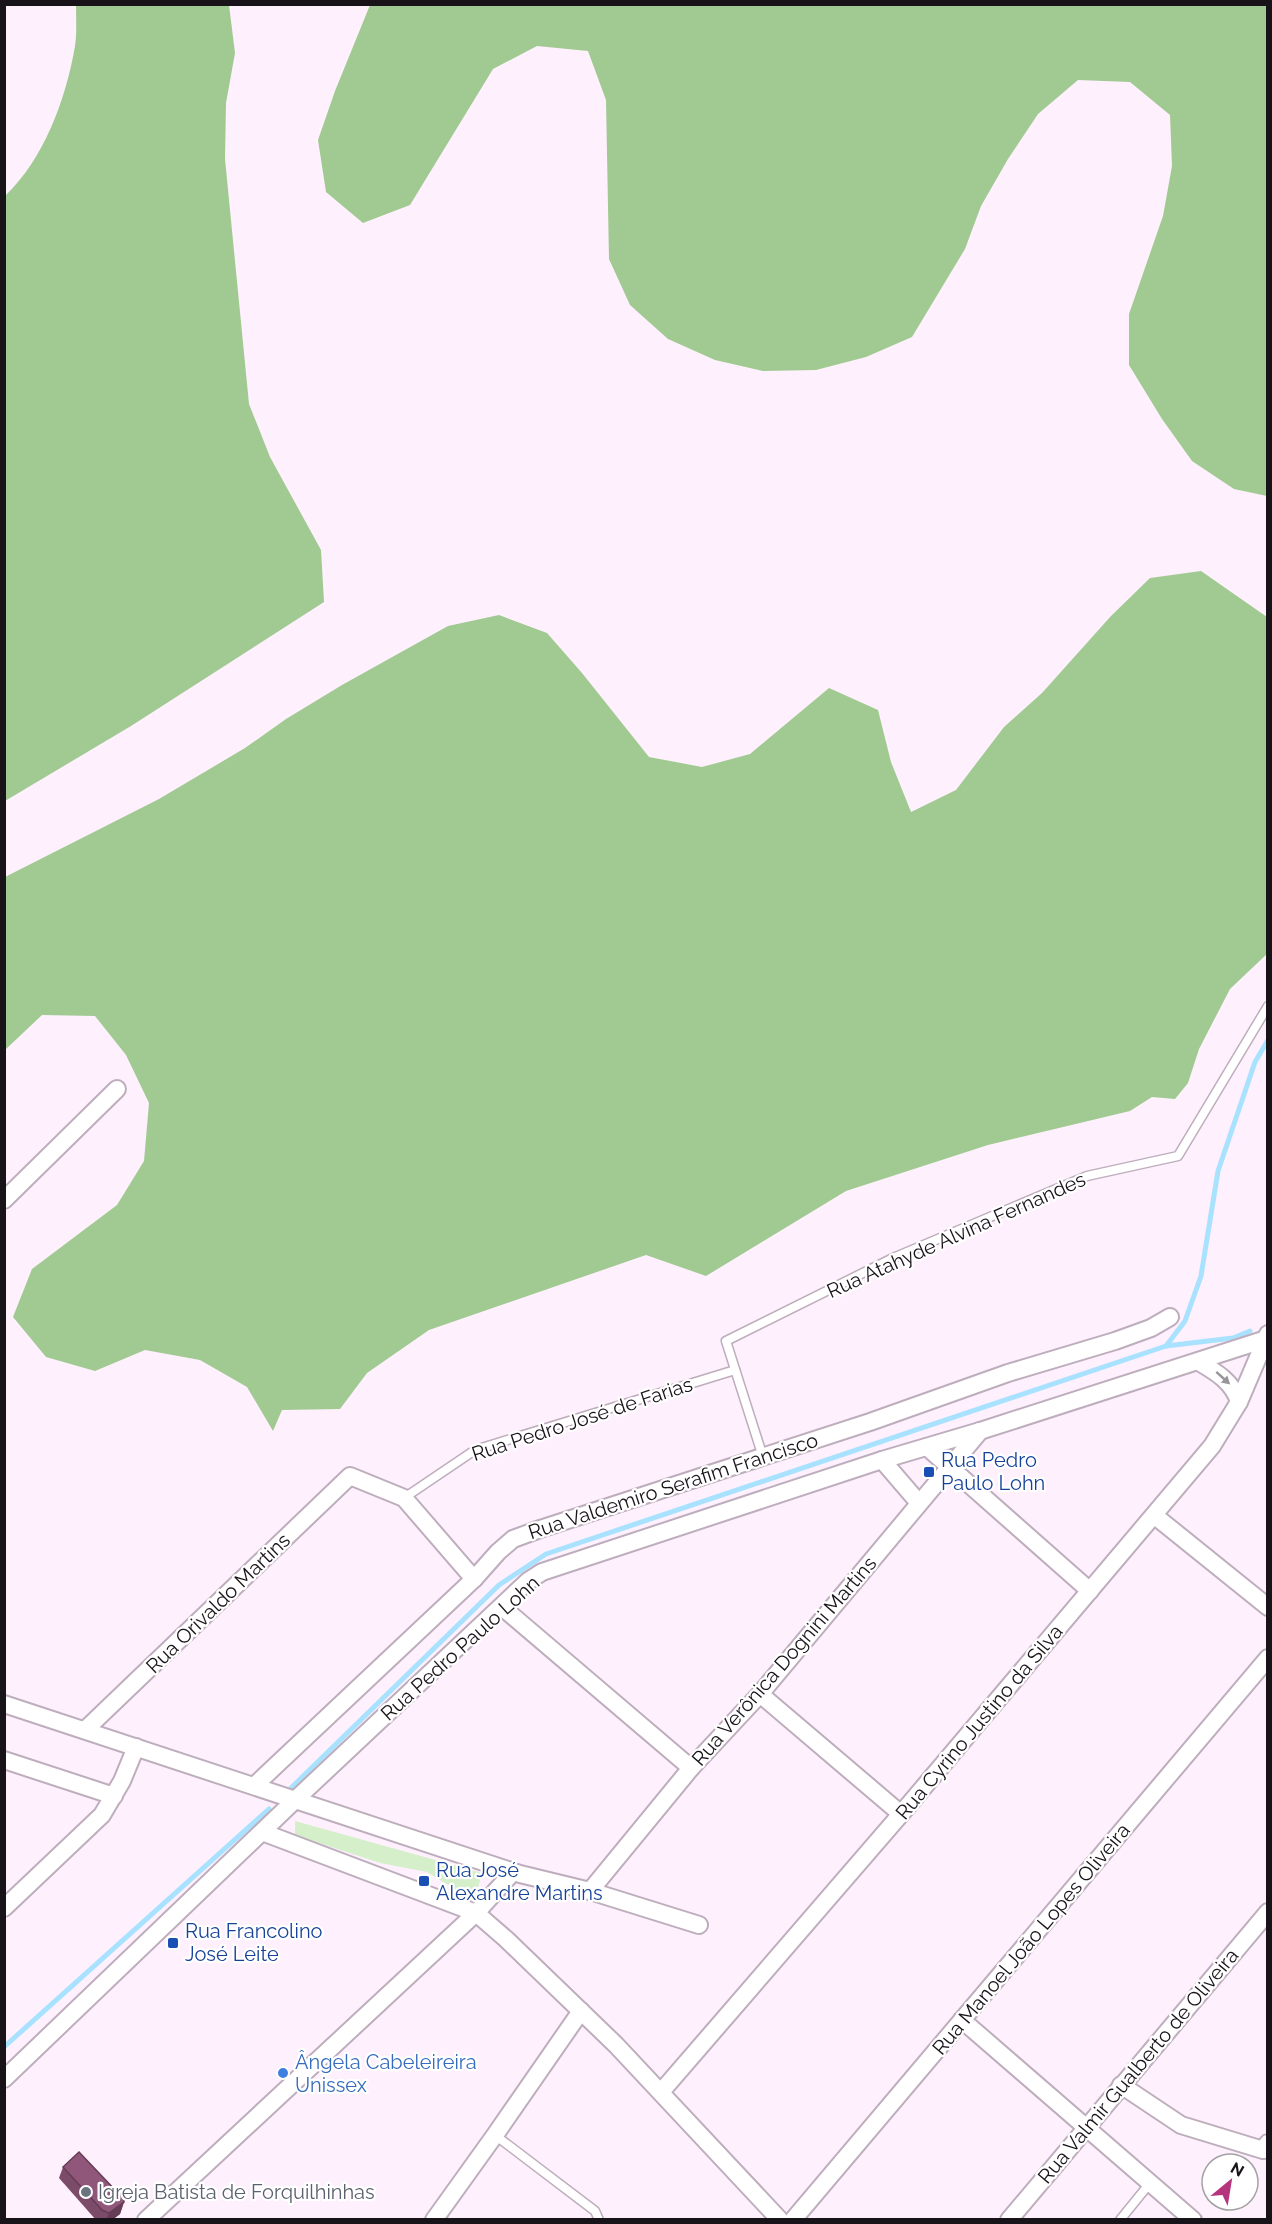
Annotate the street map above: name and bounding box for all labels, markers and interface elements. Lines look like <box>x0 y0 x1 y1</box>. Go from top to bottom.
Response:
street label: Rua Atahyde Alvina Fernandes <box>823 1167 1089 1303</box>
one-way arrow <box>1215 1371 1230 1384</box>
street label: Rua Pedro José de Farias <box>469 1372 695 1466</box>
street label: Rua Valdemiro Serafim Francisco <box>525 1428 821 1544</box>
place label: Rua Pedro Paulo Lohn <box>941 1448 1045 1495</box>
marker: Rua Pedro Paulo Lohn <box>922 1465 936 1479</box>
street label: Rua Orivaldo Martins <box>141 1528 295 1678</box>
street label: Rua Verônica Dognini Martins <box>687 1552 881 1770</box>
street label: Rua Pedro Paulo Lohn <box>376 1570 544 1726</box>
street label: Rua Cyrino Justino da Silva <box>890 1620 1068 1824</box>
street label: Rua Manoel João Lopes Oliveira <box>927 1819 1135 2059</box>
place label: Rua José Alexandre Martins <box>436 1858 603 1905</box>
marker: Rua José Alexandre Martins <box>417 1874 431 1888</box>
place label: Rua Francolino José Leite <box>185 1919 323 1966</box>
marker: Rua Francolino José Leite <box>166 1936 180 1950</box>
street label: Rua Valmir Gualberto de Oliveira <box>1033 1944 1243 2188</box>
place label: Ângela Cabeleireira Unissex <box>295 2050 477 2097</box>
marker: Ângela Cabeleireira Unissex <box>276 2066 290 2080</box>
north arrow <box>1200 2152 1260 2212</box>
text: N <box>1227 2158 1247 2181</box>
place label: Igreja Batista de Forquilhinhas <box>98 2180 375 2204</box>
marker: Igreja Batista de Forquilhinhas <box>79 2185 93 2199</box>

